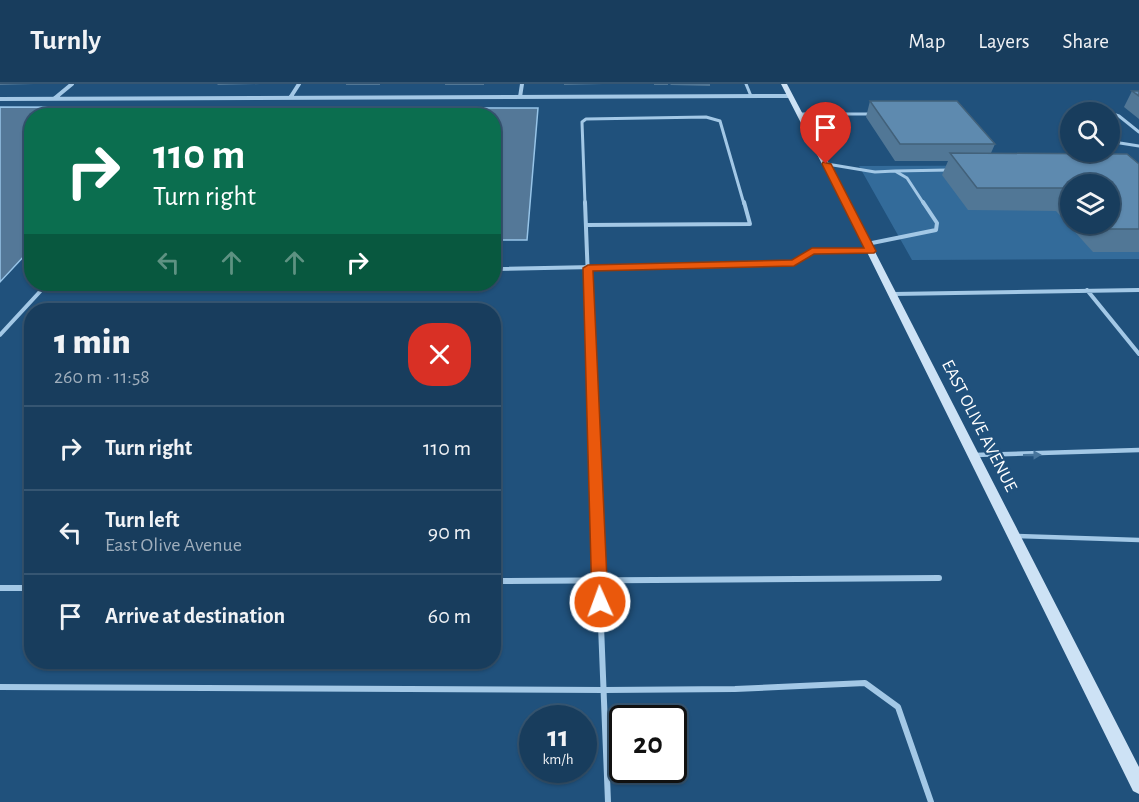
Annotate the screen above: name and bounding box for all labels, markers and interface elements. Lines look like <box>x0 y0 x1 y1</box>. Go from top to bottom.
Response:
text: Turnly <box>30 27 101 55</box>
text: Map <box>909 31 945 52</box>
text: Layers <box>978 31 1029 52</box>
text: Share <box>1062 31 1109 52</box>
pin <box>800 102 851 164</box>
map controls <box>1060 102 1120 234</box>
button: search <box>1060 102 1120 162</box>
icon: arrive <box>809 111 842 144</box>
icon: right <box>54 132 132 210</box>
text: 110 m <box>153 134 245 176</box>
button: layers <box>1060 174 1120 234</box>
text: Turn right <box>153 183 256 210</box>
icon: left <box>152 246 185 279</box>
icon: ahead <box>215 246 248 279</box>
icon: ahead <box>278 246 311 279</box>
icon: right <box>341 246 374 279</box>
button: close <box>408 323 471 386</box>
text: 1 min <box>54 324 131 360</box>
street label: EAST OLIVE AVENUE <box>938 357 1020 495</box>
text: 260 m · 11:58 <box>54 367 150 387</box>
icon: right <box>54 432 87 465</box>
text: Turn right <box>105 437 192 459</box>
text: 110 m <box>423 437 471 459</box>
one-way arrow <box>1023 450 1042 460</box>
text: Turn left <box>105 509 179 531</box>
icon: left <box>54 516 87 549</box>
text: 90 m <box>428 521 471 543</box>
text: East Olive Avenue <box>105 535 242 555</box>
position arrow <box>568 570 632 634</box>
icon: arrive <box>54 600 87 633</box>
text: Arrive at destination <box>105 605 285 627</box>
text: 60 m <box>428 605 471 627</box>
speed limit sign: 20 <box>609 705 687 783</box>
text: 11 <box>547 722 569 752</box>
text: km/h <box>543 752 573 767</box>

